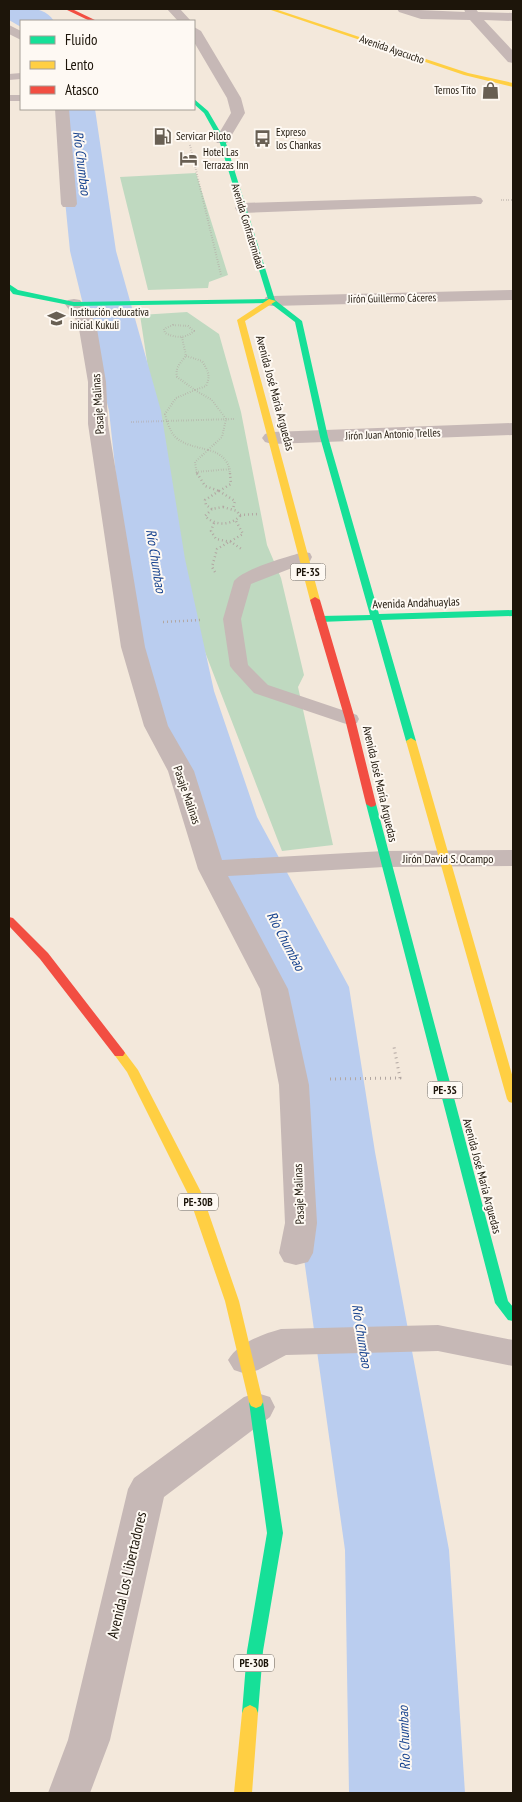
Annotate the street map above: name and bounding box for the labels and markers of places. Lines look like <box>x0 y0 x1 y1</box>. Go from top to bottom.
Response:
shop icon: Ternos Tito <box>480 80 500 100</box>
place label: Ternos Tito <box>434 83 476 97</box>
place label: Expreso los Chankas <box>276 125 321 152</box>
fuel station icon: Servicar Piloto <box>152 126 172 146</box>
bus stop icon: Expreso los Chankas <box>252 128 272 148</box>
place label: Servicar Piloto <box>176 129 231 143</box>
place label: Hotel Las Terrazas Inn <box>203 145 249 172</box>
hotel icon: Hotel Las Terrazas Inn <box>179 148 199 168</box>
place label: Institución educativa inicial Kukuli <box>70 305 149 332</box>
school or university icon: Institución educativa inicial Kukuli <box>46 308 66 328</box>

